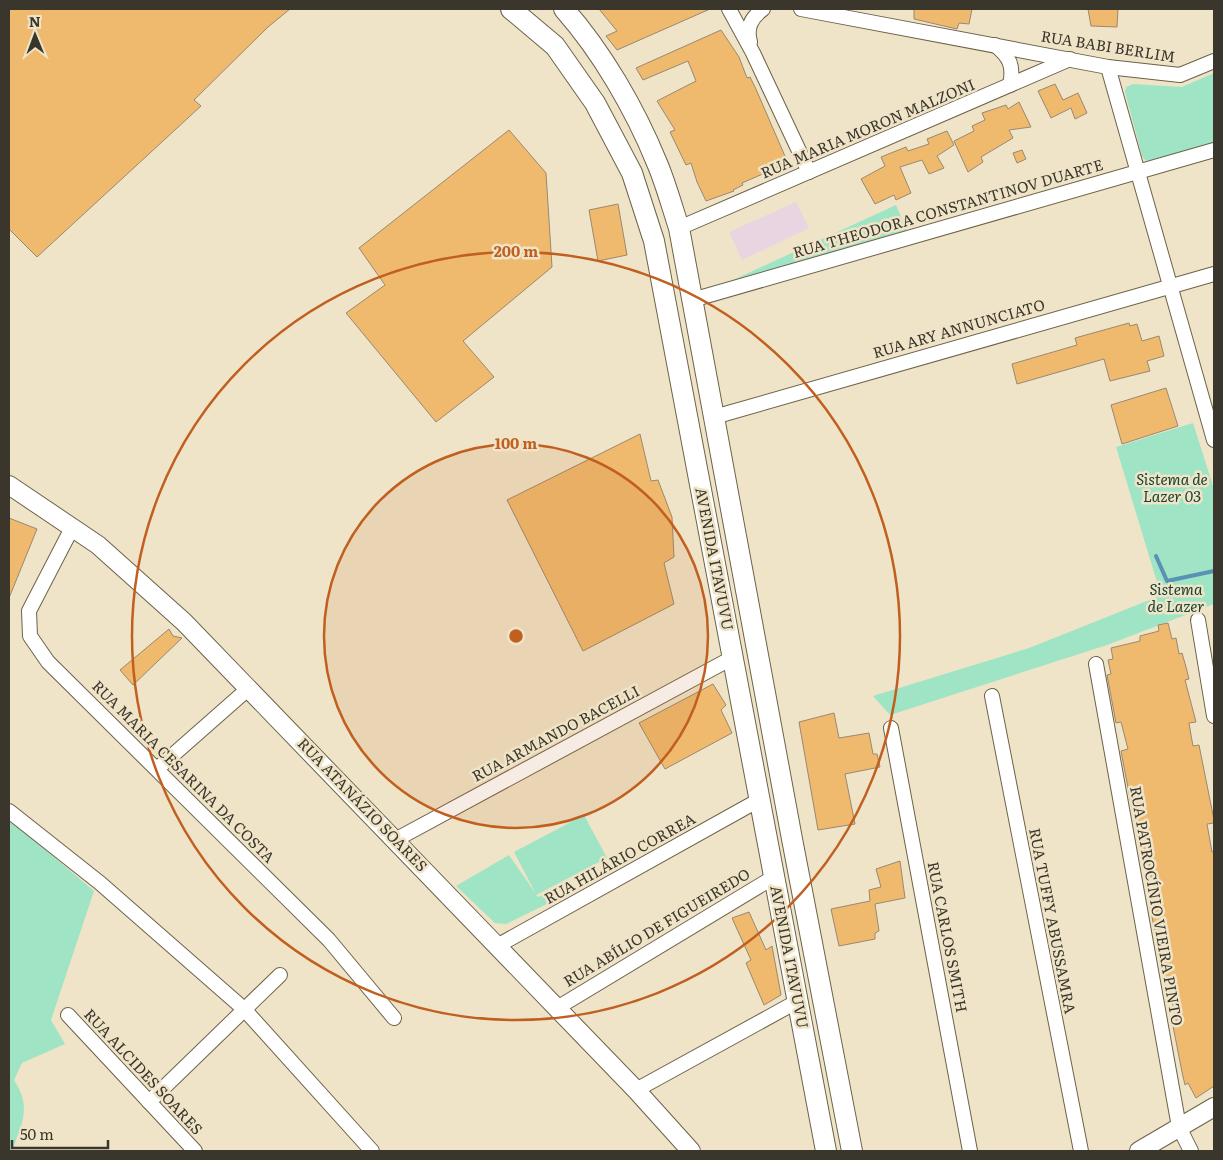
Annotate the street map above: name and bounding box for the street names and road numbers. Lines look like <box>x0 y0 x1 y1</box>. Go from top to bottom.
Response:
street label: RUA BABI BERLIM <box>1039 24 1177 68</box>
street label: RUA MARIA MORON MALZONI <box>757 72 978 183</box>
street label: RUA THEODORA CONSTANTINOV DUARTE <box>790 152 1105 263</box>
street label: RUA ARY ANNUNCIATO <box>870 292 1047 363</box>
street label: AVENIDA ITAVUVU <box>690 485 741 632</box>
street label: RUA MARIA CESARINA DA COSTA <box>87 674 281 868</box>
street label: RUA ARMANDO BACELLI <box>467 679 643 787</box>
street label: RUA ATANÁZIO SOARES <box>293 732 433 876</box>
street label: RUA PATROCÍNIO VIEIRA PINTO <box>1125 784 1190 1027</box>
street label: RUA HILÁRIO CORREA <box>539 806 699 909</box>
street label: RUA TUFFY ABUSSAMRA <box>1024 826 1083 1016</box>
street label: RUA CARLOS SMITH <box>923 859 974 1014</box>
street label: RUA ABÍLIO DE FIGUEIREDO <box>559 862 754 992</box>
street label: AVENIDA ITAVUVU <box>765 883 816 1030</box>
street label: RUA ALCIDES SOARES <box>79 1003 209 1139</box>

